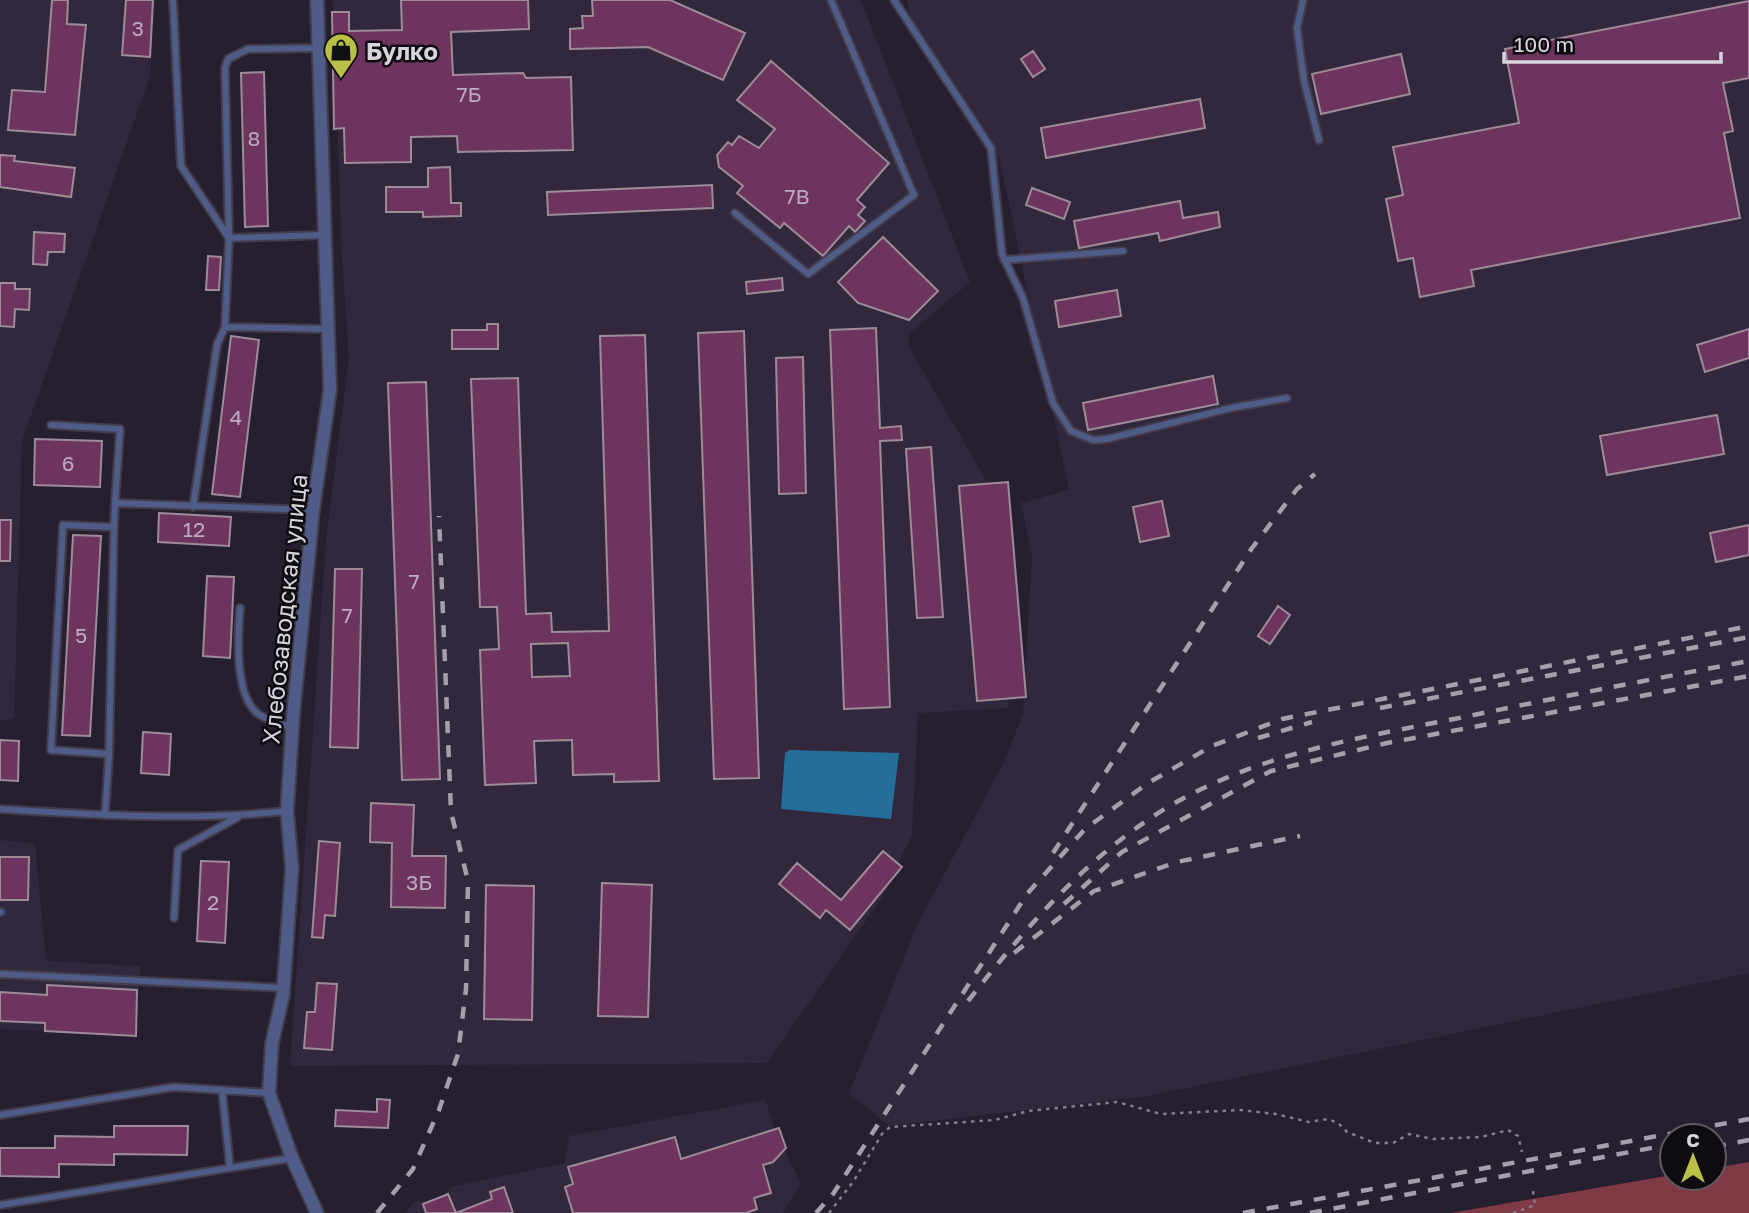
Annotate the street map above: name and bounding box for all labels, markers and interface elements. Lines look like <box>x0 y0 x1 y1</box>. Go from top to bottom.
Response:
house number: 3 <box>132 15 144 41</box>
scale bar <box>1504 21 1721 65</box>
shop icon: Булко <box>322 31 360 80</box>
text: 100 m <box>1514 31 1574 57</box>
place label: Булко <box>366 36 438 65</box>
house number: 7Б <box>456 81 482 107</box>
house number: 8 <box>248 125 260 151</box>
house number: 7В <box>784 183 810 209</box>
house number: 4 <box>230 404 242 430</box>
house number: 6 <box>62 450 74 476</box>
street label: Хлебозаводская улица <box>255 472 313 746</box>
house number: 12 <box>183 516 205 542</box>
house number: 7 <box>408 568 420 594</box>
house number: 7 <box>341 602 353 628</box>
house number: 5 <box>75 622 87 648</box>
house number: 3Б <box>406 869 432 895</box>
house number: 2 <box>207 889 219 915</box>
north arrow <box>1658 1122 1728 1192</box>
text: С <box>1686 1128 1700 1151</box>

